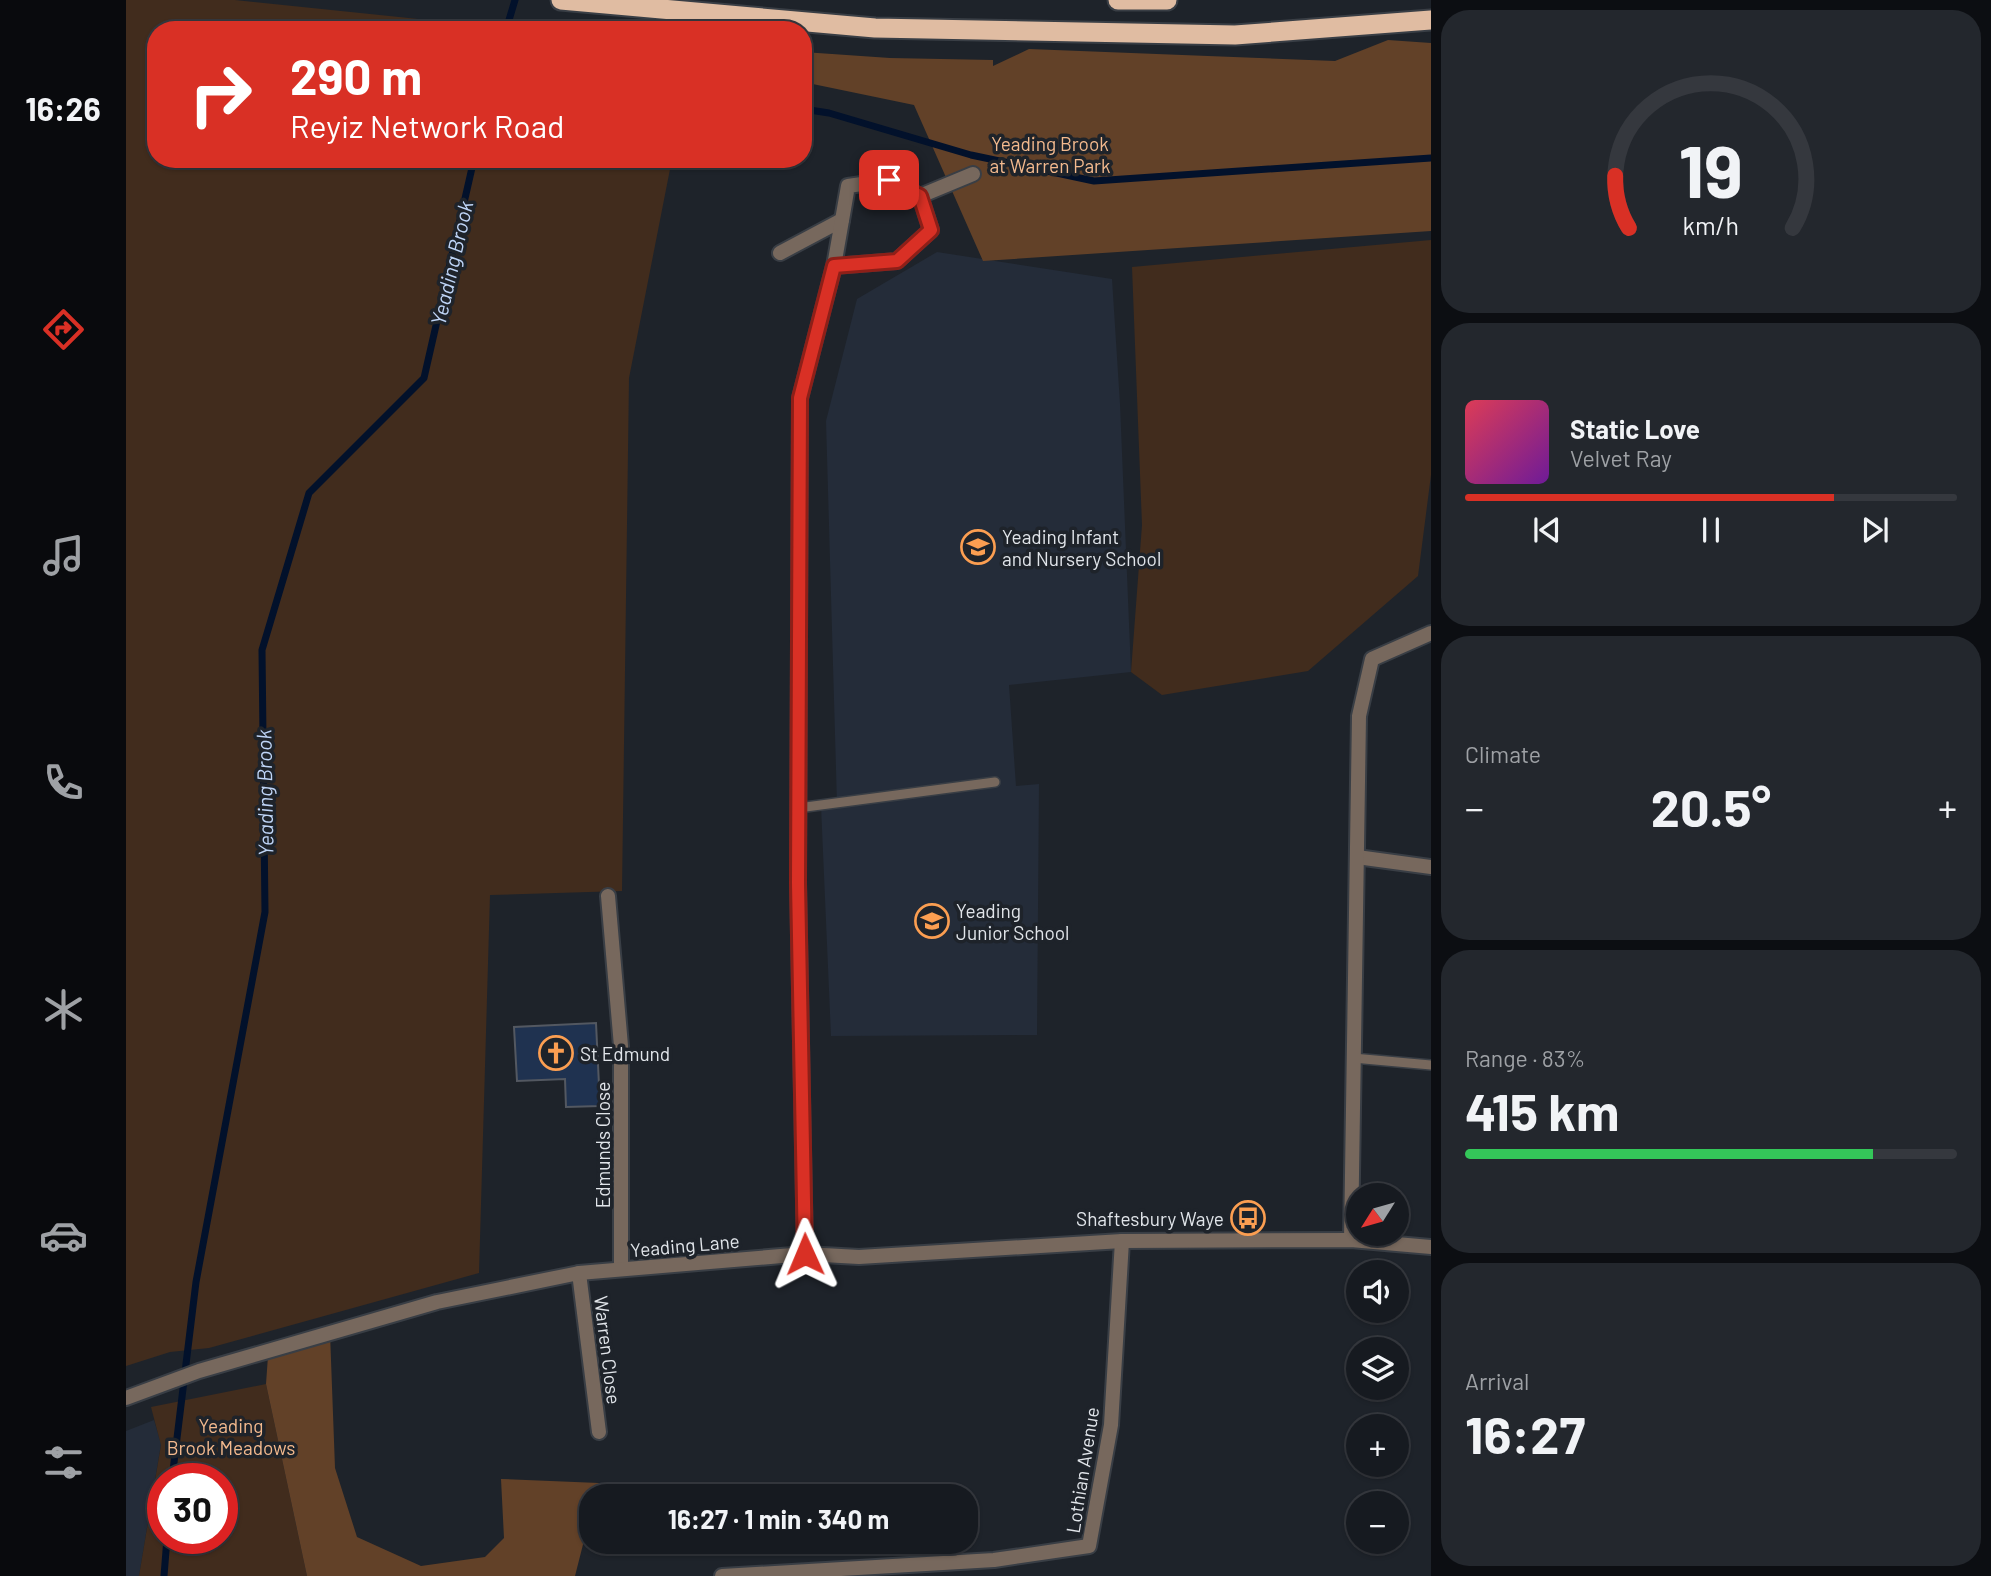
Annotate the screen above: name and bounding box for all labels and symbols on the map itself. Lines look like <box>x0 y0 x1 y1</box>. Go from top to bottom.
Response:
park label: Yeading Brook at Warren Park <box>989 132 1111 177</box>
pin <box>859 150 919 210</box>
water label: Yeading Brook <box>425 198 478 328</box>
place label: Yeading Infant and Nursery School <box>1002 525 1161 570</box>
school or university icon: Yeading Infant and Nursery School <box>959 528 997 566</box>
water label: Yeading Brook <box>250 729 278 857</box>
place label: Yeading Junior School <box>956 899 1069 944</box>
school or university icon: Yeading Junior School <box>913 902 951 940</box>
church icon: St Edmund <box>537 1034 575 1072</box>
place label: St Edmund <box>580 1042 670 1065</box>
street label: Edmunds Close <box>591 1082 614 1208</box>
north arrow <box>1346 1183 1409 1246</box>
bus stop icon: Shaftesbury Waye <box>1229 1199 1267 1237</box>
place label: Shaftesbury Waye <box>1076 1207 1224 1230</box>
position arrow <box>768 1217 842 1291</box>
street label: Yeading Lane <box>629 1229 741 1261</box>
street label: Warren Close <box>590 1295 626 1405</box>
street label: Lothian Avenue <box>1061 1405 1103 1535</box>
park label: Yeading Brook Meadows <box>167 1414 295 1459</box>
speed limit sign: 30 <box>147 1463 238 1554</box>

